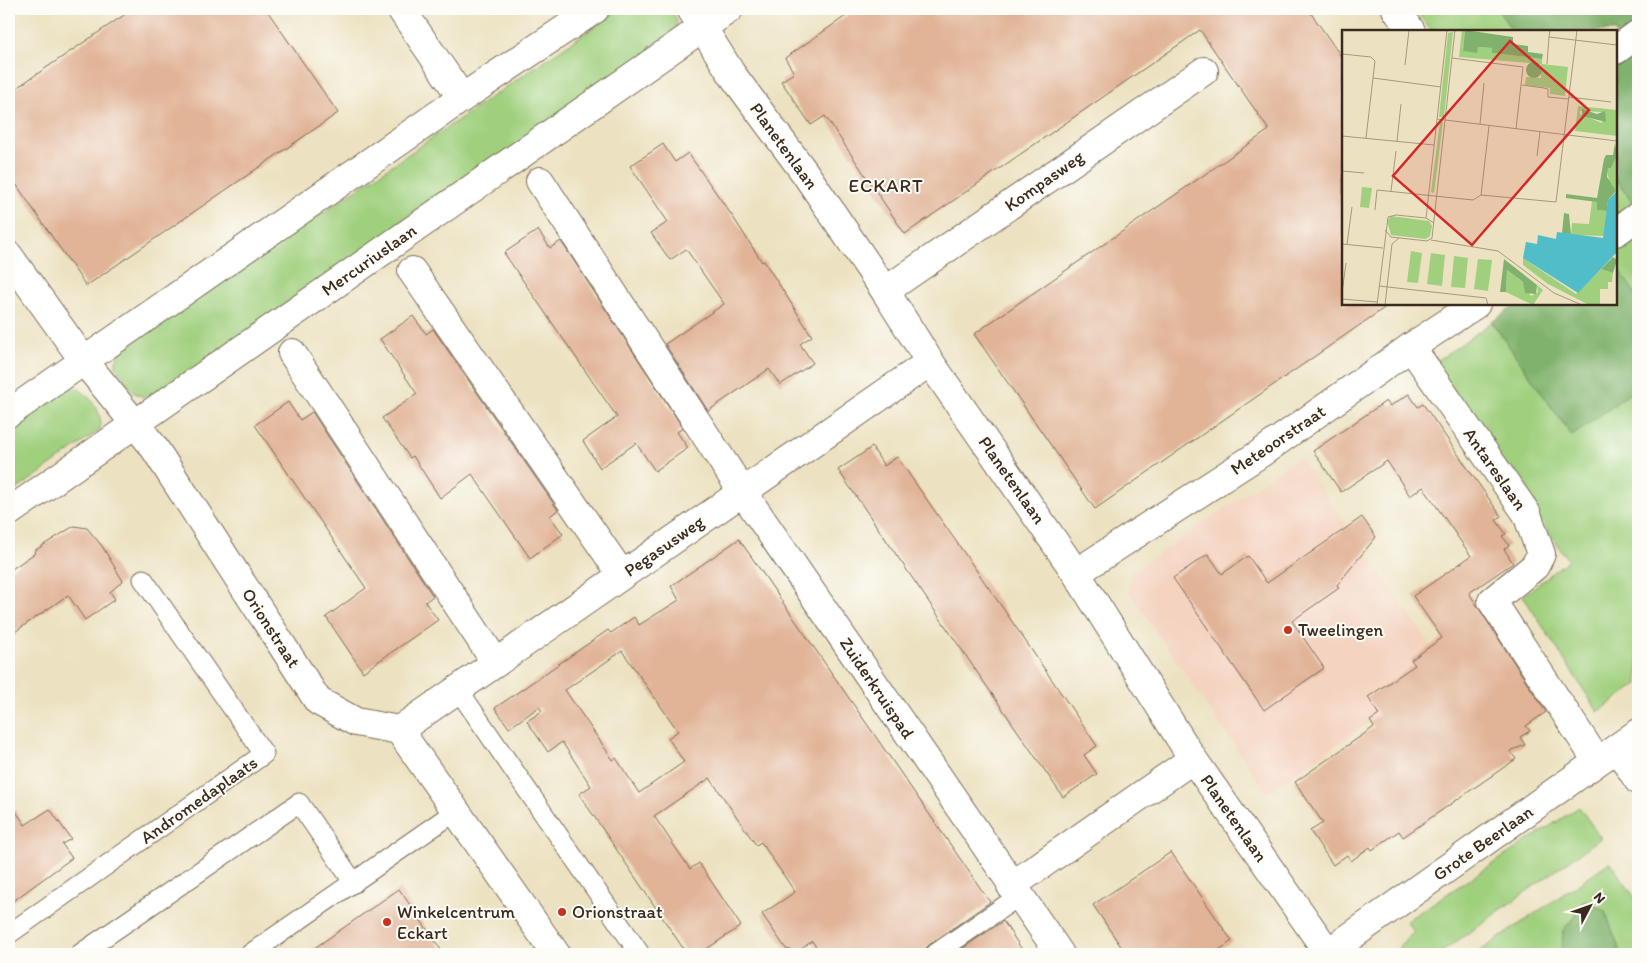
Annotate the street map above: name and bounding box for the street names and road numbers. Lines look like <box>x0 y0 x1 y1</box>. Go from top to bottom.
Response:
street label: Planetenlaan <box>745 98 823 194</box>
street label: Kompasweg <box>1000 145 1089 216</box>
street label: Mercuriuslaan <box>317 219 421 301</box>
street label: Meteoorstraat <box>1226 400 1330 480</box>
street label: Antareslaan <box>1459 424 1531 514</box>
street label: Planetenlaan <box>974 432 1050 528</box>
street label: Pegasusweg <box>620 510 709 582</box>
street label: Orionstraat <box>237 584 305 672</box>
street label: Zuiderkruispad <box>835 633 919 743</box>
street label: Andromedaplaats <box>136 751 262 849</box>
street label: Planetenlaan <box>1196 770 1272 866</box>
street label: Grote Beerlaan <box>1429 800 1537 886</box>

